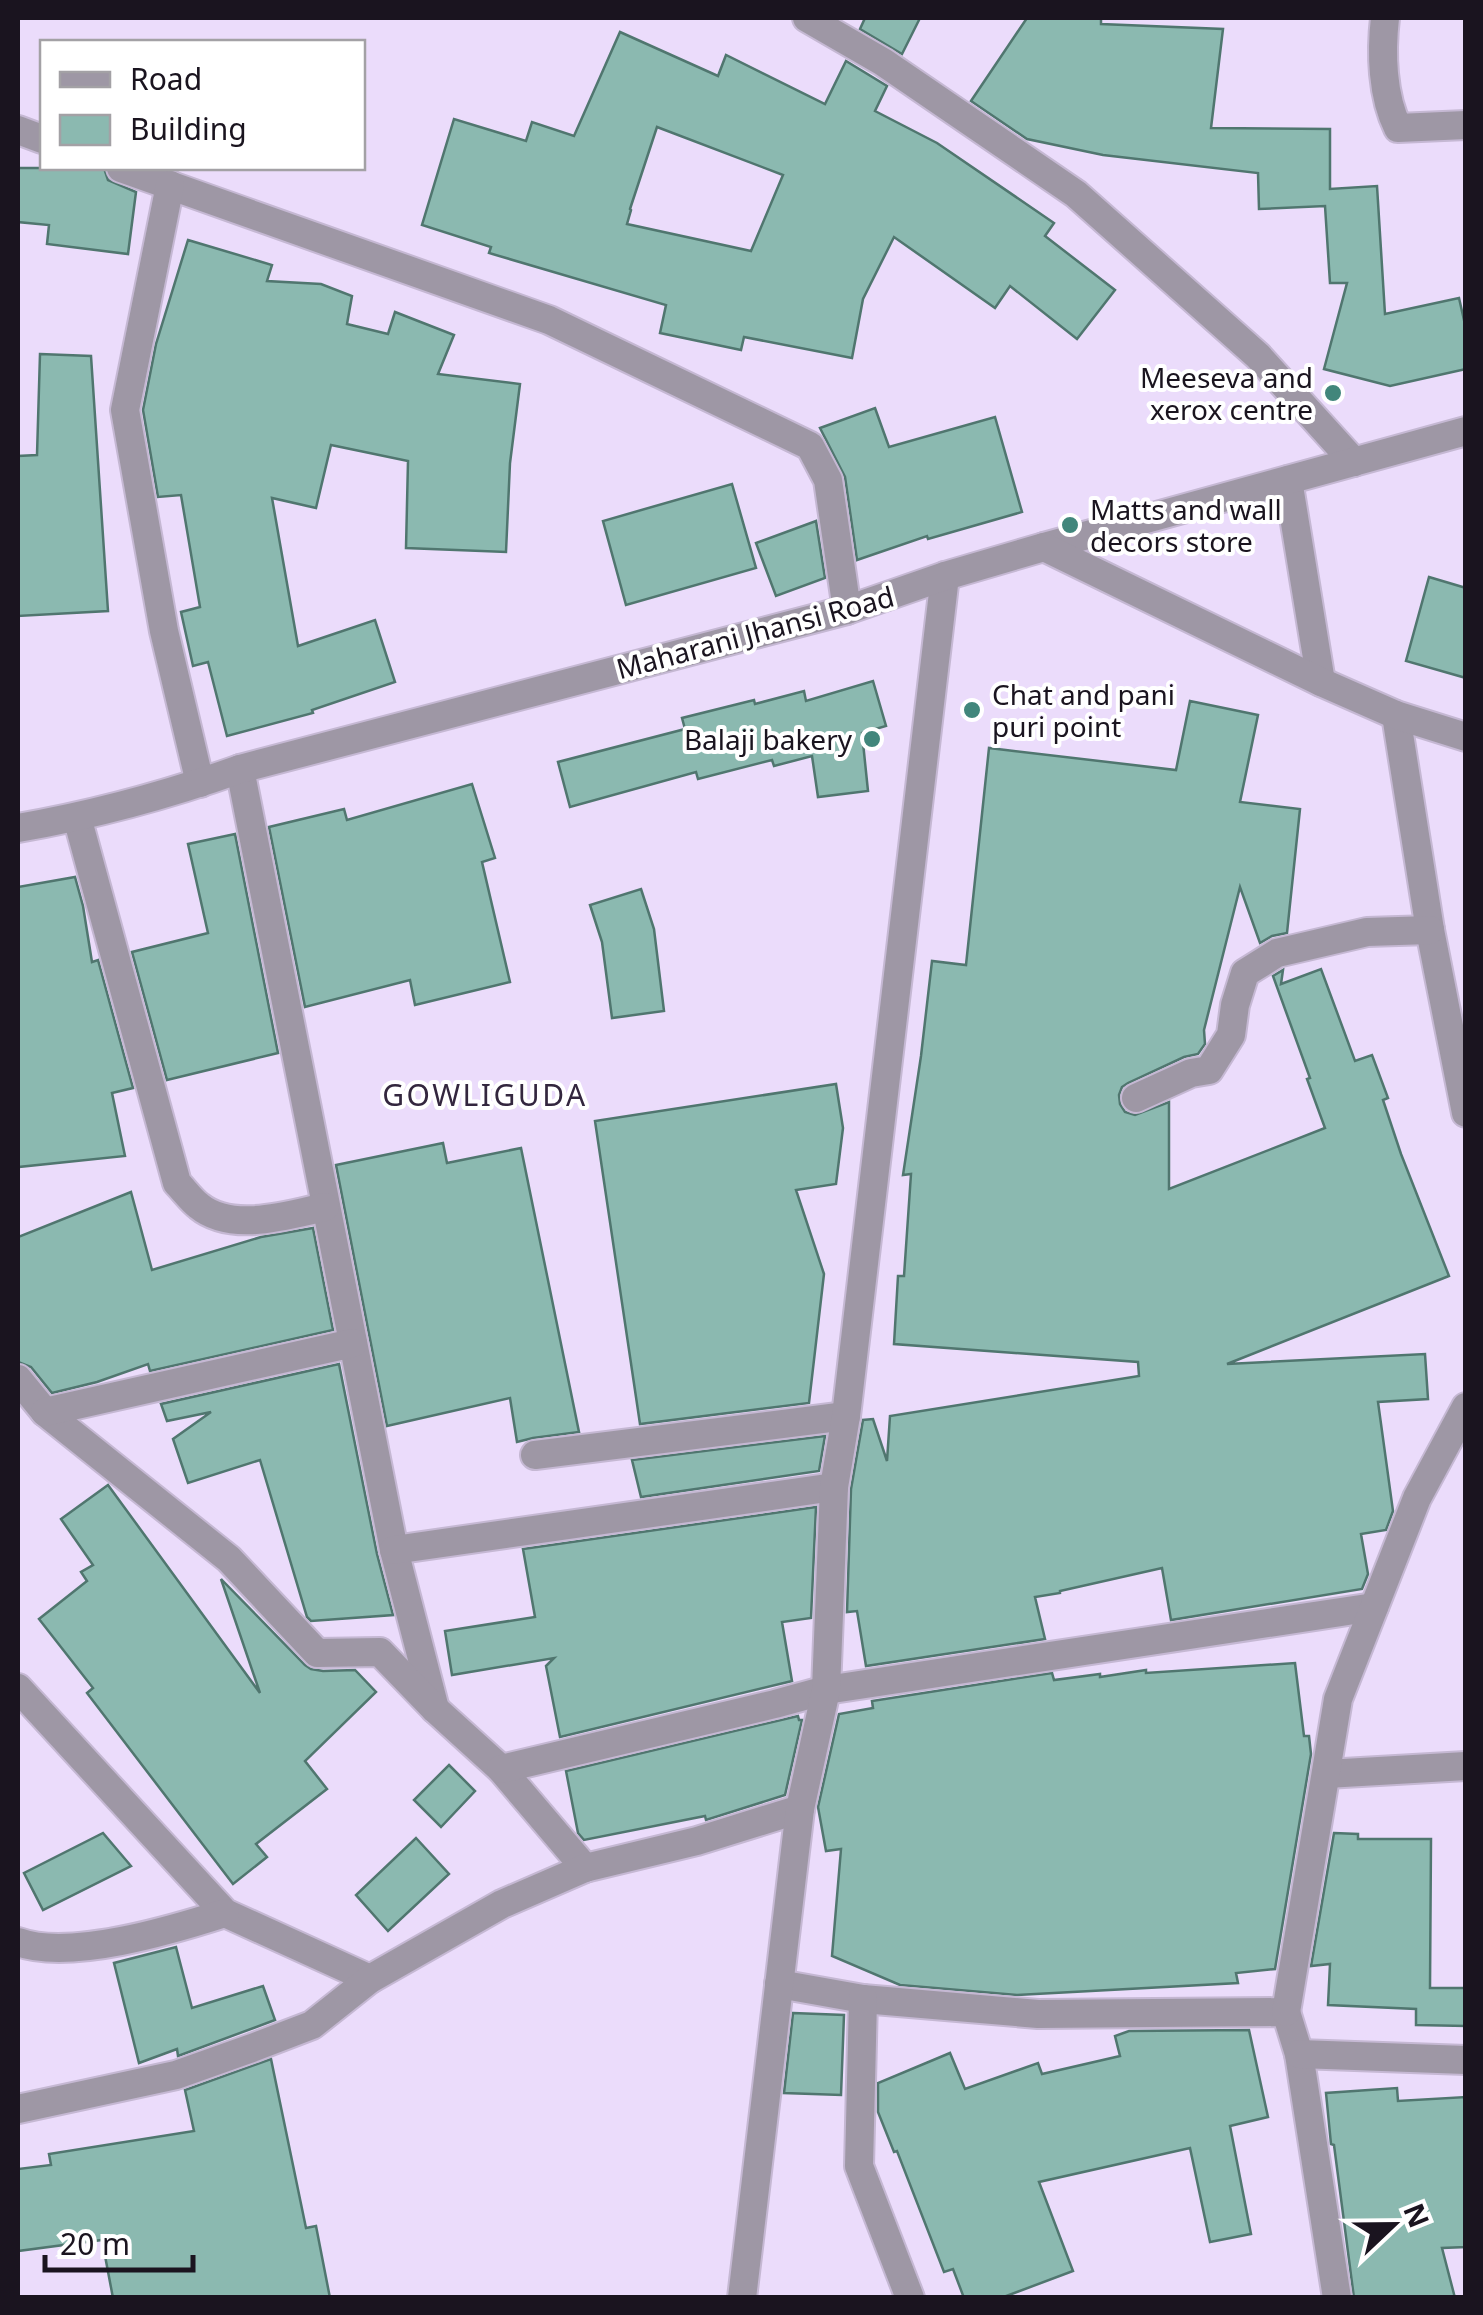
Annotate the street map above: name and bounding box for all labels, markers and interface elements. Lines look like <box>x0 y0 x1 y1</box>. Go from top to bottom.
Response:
legend <box>40 40 365 170</box>
text: Road <box>130 58 202 99</box>
text: Building <box>130 108 247 149</box>
place label: Meeseva and xerox centre <box>1140 358 1313 428</box>
marker: Meeseva and xerox centre <box>1322 382 1344 404</box>
place label: Matts and wall decors store <box>1090 490 1282 560</box>
marker: Matts and wall decors store <box>1059 514 1081 536</box>
street label: Maharani Jhansi Road <box>612 577 898 687</box>
place label: Chat and pani puri point <box>992 675 1175 745</box>
marker: Chat and pani puri point <box>961 699 983 721</box>
place label: Balaji bakery <box>684 720 853 758</box>
marker: Balaji bakery <box>861 728 883 750</box>
district label: GOWLIGUDA <box>382 1074 588 1115</box>
north arrow <box>1343 2175 1443 2275</box>
text: N <box>1395 2198 1439 2233</box>
scale bar <box>45 2210 192 2272</box>
text: 20 m <box>60 2223 130 2264</box>

